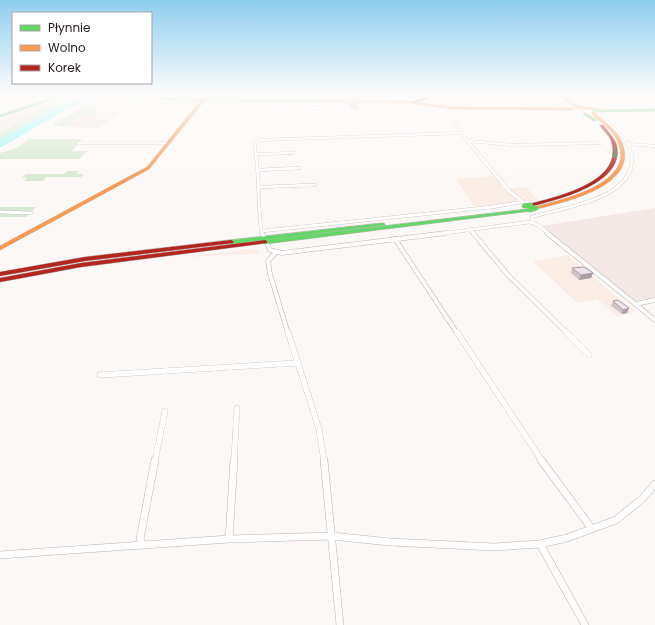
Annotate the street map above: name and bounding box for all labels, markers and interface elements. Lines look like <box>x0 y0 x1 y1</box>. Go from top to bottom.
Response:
legend <box>12 12 152 84</box>
text: Płynnie <box>48 19 90 36</box>
text: Wolno <box>48 39 86 56</box>
text: Korek <box>48 59 82 76</box>
one-way arrow <box>612 147 618 160</box>

